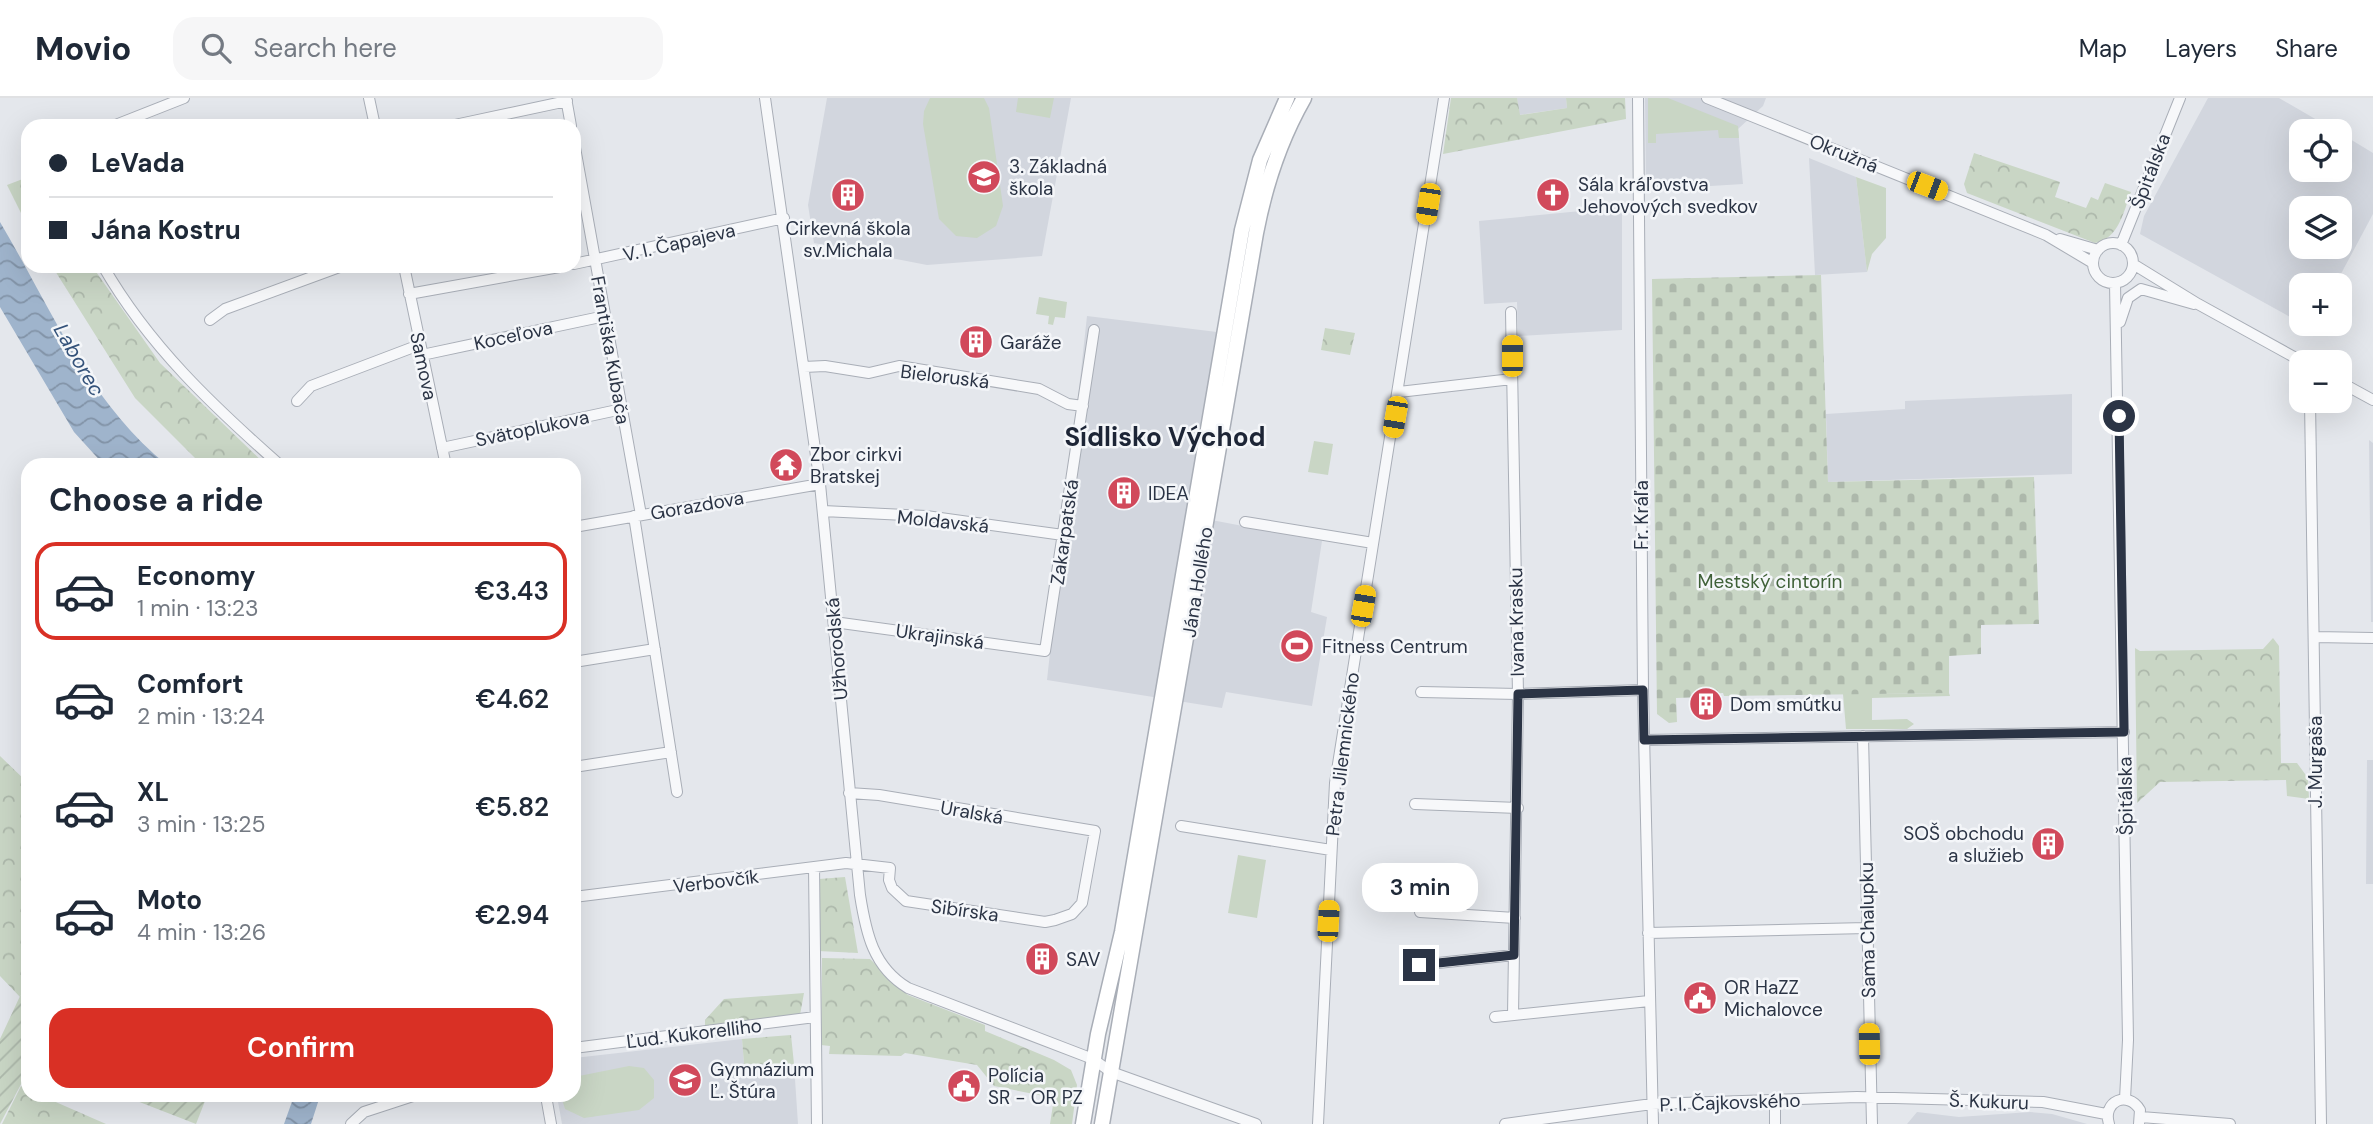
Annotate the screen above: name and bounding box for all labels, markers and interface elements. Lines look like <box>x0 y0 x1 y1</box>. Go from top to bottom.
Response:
search box <box>173 17 663 80</box>
text: Movio <box>35 27 131 70</box>
icon: search <box>197 29 235 67</box>
text: Search here <box>253 31 397 65</box>
text: Map <box>2079 33 2127 64</box>
text: Layers <box>2165 33 2237 64</box>
text: Share <box>2275 33 2338 64</box>
map controls <box>2289 119 2352 413</box>
button: locate <box>2289 119 2352 182</box>
street label: Okružná <box>1806 128 1882 179</box>
street label: Špitálska <box>2125 130 2176 212</box>
text: LeVada <box>91 146 185 180</box>
place label: 3. Základná škola <box>1009 154 1107 201</box>
school or university icon: 3. Základná škola <box>965 158 1003 196</box>
car <box>1904 169 1951 203</box>
place label: Sála kráľovstva Jehovových svedkov <box>1578 172 1758 219</box>
building icon: Cirkevná škola sv.Michala <box>829 176 867 214</box>
church icon: Sála kráľovstva Jehovových svedkov <box>1534 176 1572 214</box>
car <box>1415 182 1442 226</box>
button: layers <box>2289 196 2352 259</box>
text: Jána Kostru <box>91 213 241 247</box>
place label: Cirkevná škola sv.Michala <box>785 216 911 263</box>
street label: V. I. Čapajeva <box>621 217 738 268</box>
button: + <box>2289 273 2352 336</box>
street label: Františka Kubača <box>585 274 636 426</box>
street label: Koceľova <box>471 315 555 356</box>
water label: Laborec <box>47 318 111 402</box>
building icon: Garáže <box>957 323 995 361</box>
street label: Samova <box>404 330 443 402</box>
place label: Garáže <box>1000 330 1062 355</box>
car <box>1502 335 1523 377</box>
button: − <box>2289 350 2352 413</box>
street label: Bieloruská <box>899 359 991 394</box>
car <box>1382 394 1409 440</box>
route start <box>2103 400 2135 432</box>
street label: Svätoplukova <box>473 404 591 453</box>
district label: Sídlisko Východ <box>1064 420 1266 454</box>
place label: Zbor cirkvi Bratskej <box>810 442 902 489</box>
temple icon: Zbor cirkvi Bratskej <box>767 446 805 484</box>
building icon: IDEA <box>1105 474 1143 512</box>
street label: Zakarpatská <box>1045 478 1084 586</box>
text: Choose a ride <box>49 479 264 521</box>
street label: Fr. Kráľa <box>1629 480 1654 550</box>
place label: IDEA <box>1148 481 1189 506</box>
street label: Gorazdova <box>648 485 746 526</box>
street label: Moldavská <box>896 504 990 539</box>
street label: Jána Hollého <box>1176 525 1219 639</box>
text: Economy <box>137 559 255 593</box>
icon: car <box>53 560 116 623</box>
street label: Ivana Krasku <box>1503 567 1530 677</box>
park label: Mestský cintorín <box>1697 569 1843 594</box>
text: €3.43 <box>475 574 549 608</box>
car <box>1350 583 1377 629</box>
text: 1 min · 13:23 <box>137 593 259 623</box>
street label: Užhorodská <box>820 597 853 701</box>
street label: Ukrajinská <box>894 618 986 655</box>
sports icon: Fitness Centrum <box>1278 627 1316 665</box>
place label: Fitness Centrum <box>1322 634 1468 659</box>
text: Comfort <box>137 667 243 701</box>
icon: car <box>53 668 116 731</box>
street label: Petra Jilemnického <box>1320 671 1365 838</box>
text: €4.62 <box>476 682 549 716</box>
building icon: Dom smútku <box>1687 685 1725 723</box>
place label: Dom smútku <box>1730 692 1842 717</box>
text: 2 min · 13:24 <box>137 701 265 731</box>
street label: J. Murgaša <box>2303 716 2328 808</box>
street label: Špitálska <box>2112 756 2139 836</box>
text: XL <box>137 775 169 809</box>
icon: car <box>53 776 116 839</box>
text: €5.82 <box>475 790 549 824</box>
street label: Uralská <box>939 795 1005 830</box>
text: 3 min · 13:25 <box>137 809 265 839</box>
place label: SOŠ obchodu a služieb <box>1903 821 2024 868</box>
building icon: SOŠ obchodu a služieb <box>2029 825 2067 863</box>
street label: Sama Chalupku <box>1854 862 1881 998</box>
street label: Verbovčík <box>672 864 761 899</box>
callout: 3 min <box>1361 864 1477 912</box>
text: 3 min <box>1390 872 1450 902</box>
text: Moto <box>137 883 202 917</box>
icon: car <box>53 884 116 947</box>
street label: Sibírska <box>929 893 1000 928</box>
text: €2.94 <box>475 898 549 932</box>
car <box>1317 899 1340 943</box>
text: 4 min · 13:26 <box>137 917 266 947</box>
building icon: SAV <box>1023 940 1061 978</box>
place label: SAV <box>1066 947 1101 972</box>
route end <box>1403 949 1435 981</box>
place label: OR HaZZ Michalovce <box>1724 975 1823 1022</box>
public building icon: OR HaZZ Michalovce <box>1681 979 1719 1017</box>
button: Confirm <box>49 1008 553 1088</box>
street label: Ľud. Kukorelliho <box>625 1013 763 1054</box>
car <box>1859 1023 1880 1065</box>
place label: Gymnázium Ľ. Štúra <box>710 1057 814 1104</box>
school or university icon: Gymnázium Ľ. Štúra <box>666 1061 704 1099</box>
place label: Polícia SR - OR PZ <box>988 1063 1083 1110</box>
public building icon: Polícia SR - OR PZ <box>945 1067 983 1105</box>
street label: P. I. Čajkovského <box>1659 1088 1801 1117</box>
street label: Š. Kukuru <box>1949 1088 2029 1115</box>

